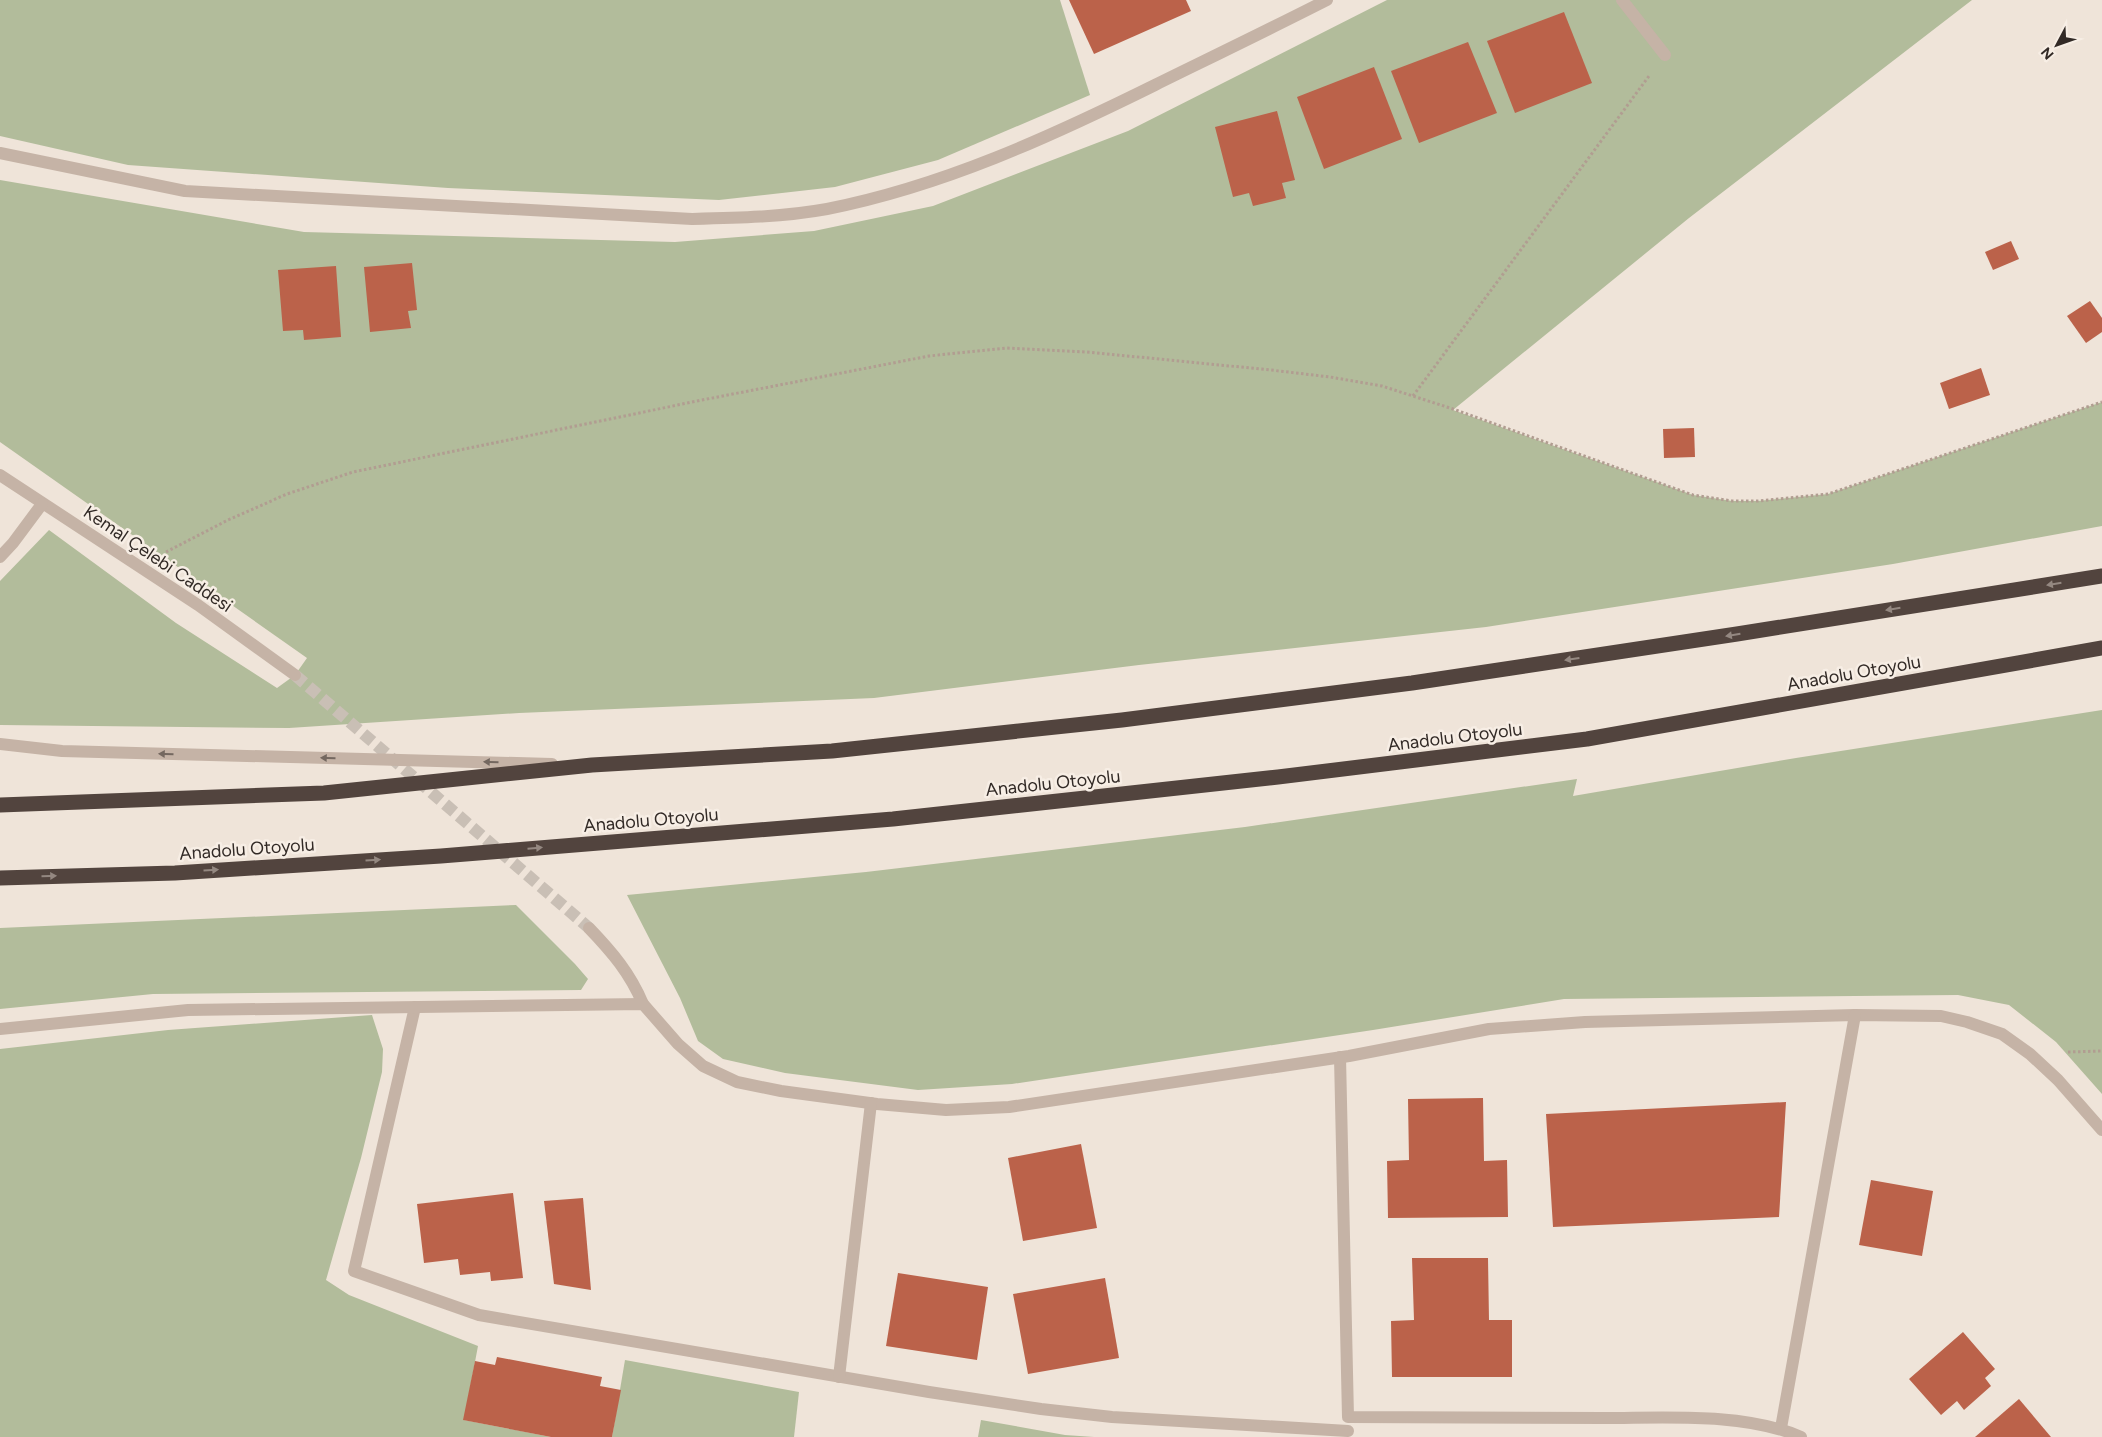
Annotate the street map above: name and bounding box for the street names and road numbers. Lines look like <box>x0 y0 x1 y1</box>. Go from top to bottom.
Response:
street label: Kemal Çelebi Caddesi <box>79 501 237 617</box>
street label: Anadolu Otoyolu <box>1785 650 1923 696</box>
street label: Anadolu Otoyolu <box>1386 718 1524 756</box>
street label: Anadolu Otoyolu <box>984 765 1122 801</box>
street label: Anadolu Otoyolu <box>583 803 719 837</box>
street label: Anadolu Otoyolu <box>179 833 315 865</box>

